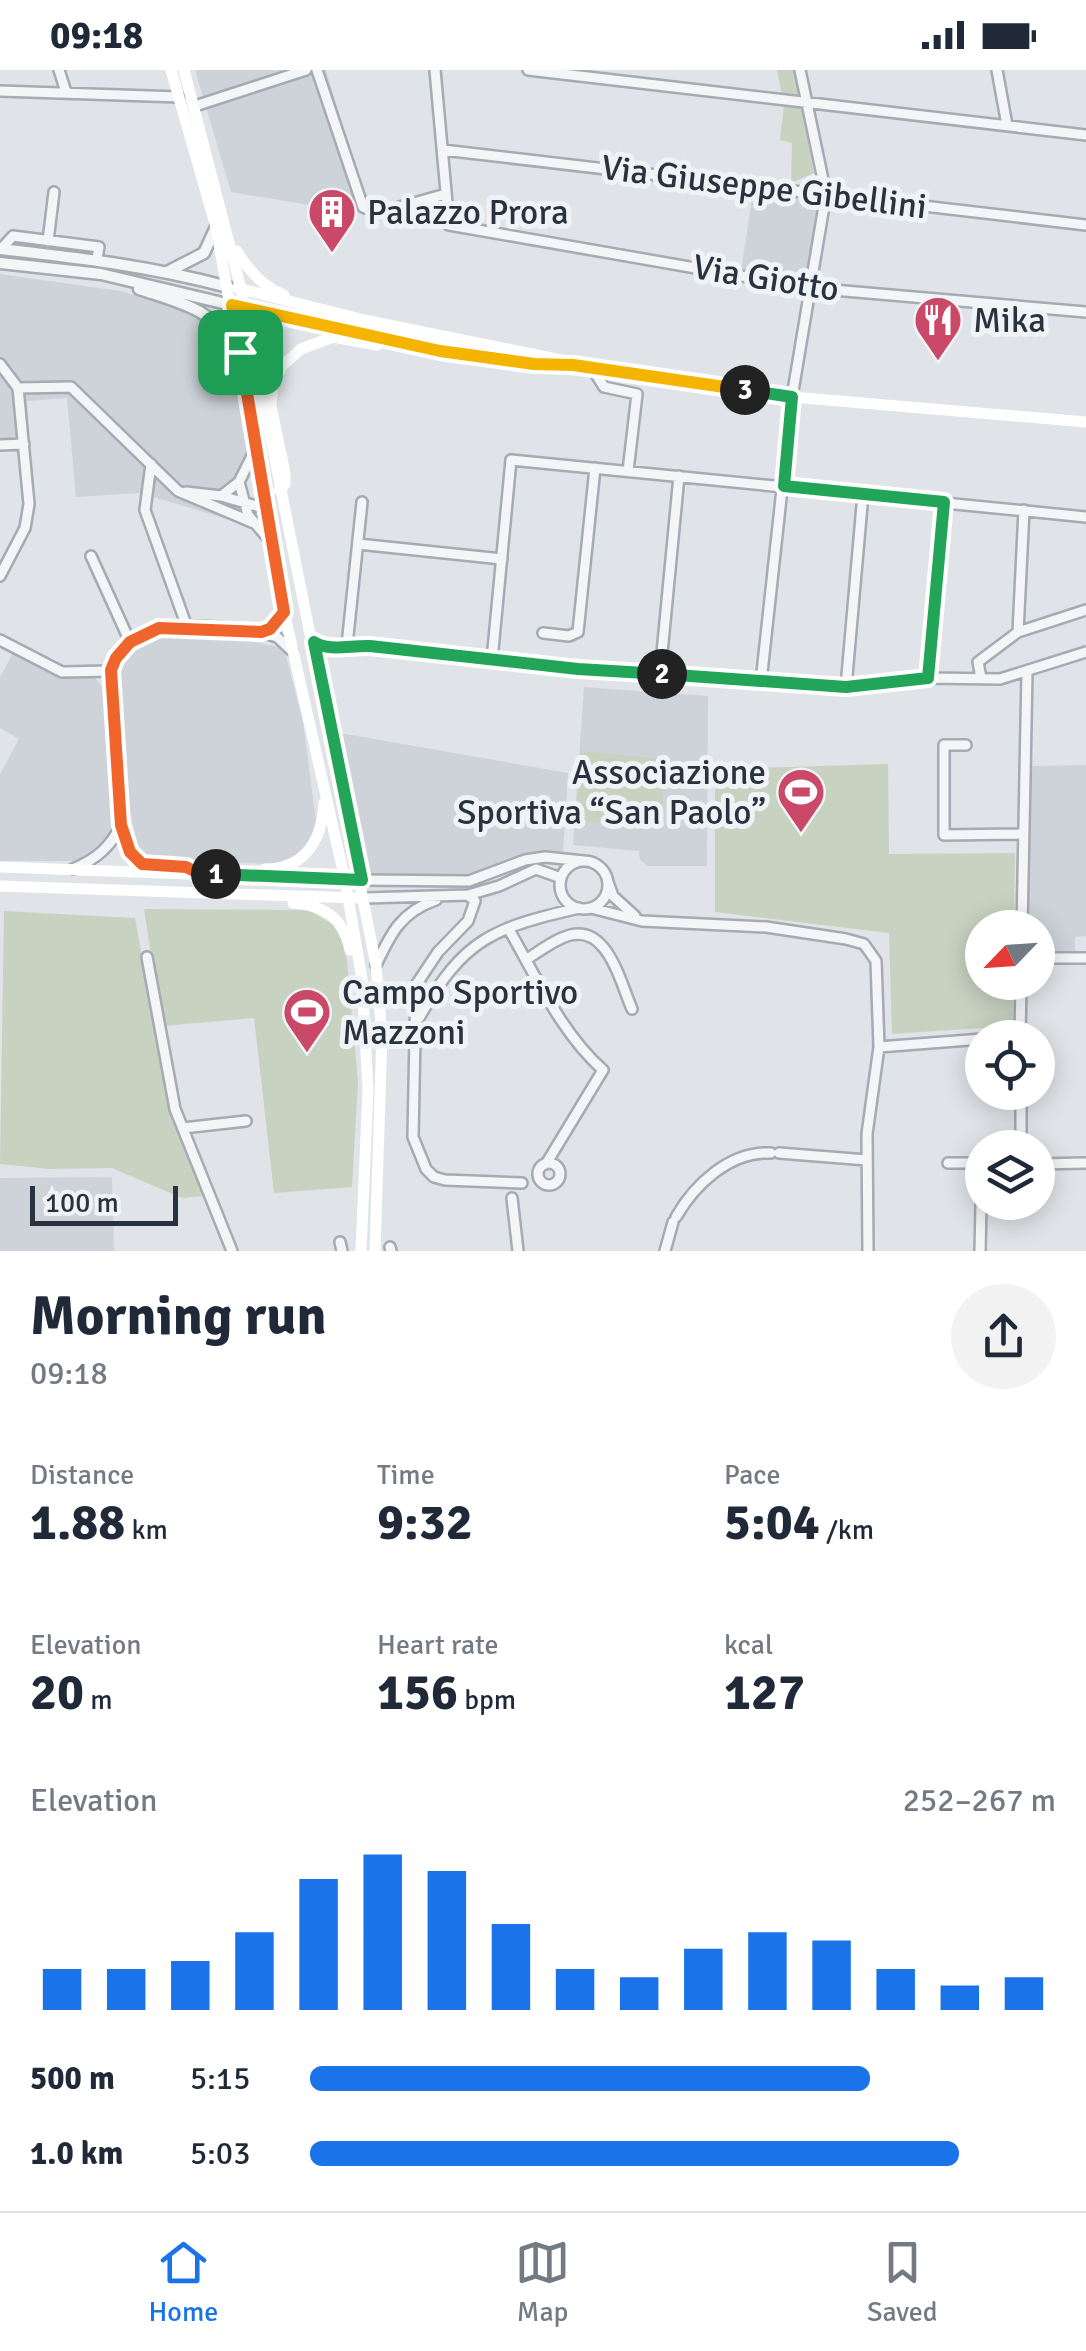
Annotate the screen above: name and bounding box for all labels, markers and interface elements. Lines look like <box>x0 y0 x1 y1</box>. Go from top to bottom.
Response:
text: 09:18 <box>50 12 143 59</box>
street label: Via Giuseppe Gibellini <box>599 146 929 228</box>
building icon: Palazzo Prora <box>306 186 358 254</box>
place label: Palazzo Prora <box>367 191 569 234</box>
street label: Via Giotto <box>690 245 842 311</box>
restaurant icon: Mika <box>912 294 964 362</box>
place label: Mika <box>973 299 1046 342</box>
pin <box>198 310 283 395</box>
icon: arrive <box>213 325 268 380</box>
pin: 3 <box>720 365 770 415</box>
text: 3 <box>737 373 753 407</box>
pin: 2 <box>637 649 687 699</box>
text: 2 <box>654 657 670 691</box>
place label: Associazione Sportiva “San Paolo” <box>457 751 766 834</box>
sports icon: Associazione Sportiva “San Paolo” <box>775 766 827 834</box>
pin: 1 <box>191 849 241 899</box>
text: 1 <box>208 857 224 891</box>
north arrow <box>965 910 1055 1000</box>
map controls <box>965 910 1055 1220</box>
place label: Campo Sportivo Mazzoni <box>342 971 578 1054</box>
sports icon: Campo Sportivo Mazzoni <box>281 986 333 1054</box>
button: locate <box>965 1020 1055 1110</box>
button: layers <box>965 1130 1055 1220</box>
scale bar <box>30 1181 178 1226</box>
text: 100 m <box>45 1186 119 1220</box>
text: Morning run <box>30 1282 327 1350</box>
button: share <box>951 1284 1056 1389</box>
text: 09:18 <box>30 1354 108 1393</box>
text: Distance <box>30 1458 134 1492</box>
text: Time <box>377 1458 435 1492</box>
text: Pace <box>724 1458 780 1492</box>
text: 1.88 <box>30 1492 125 1554</box>
text: 9:32 <box>377 1492 473 1554</box>
text: 5:04 <box>724 1492 820 1554</box>
text: km <box>125 1513 168 1547</box>
text: /km <box>820 1513 874 1547</box>
text: Elevation <box>30 1628 142 1662</box>
text: Heart rate <box>377 1628 499 1662</box>
text: kcal <box>724 1628 773 1662</box>
text: 20 <box>30 1662 84 1724</box>
text: 156 <box>377 1662 458 1724</box>
text: 127 <box>724 1662 805 1724</box>
text: m <box>84 1683 113 1717</box>
text: bpm <box>458 1683 516 1717</box>
text: Elevation <box>30 1781 157 1820</box>
text: 252–267 m <box>903 1781 1056 1820</box>
text: 500 m <box>30 2059 115 2098</box>
text: 5:15 <box>190 2059 250 2098</box>
text: 1.0 km <box>30 2134 123 2173</box>
text: 5:03 <box>190 2134 250 2173</box>
tab: Home <box>148 2235 218 2329</box>
tab: Map <box>515 2235 570 2329</box>
tab: Saved <box>867 2235 938 2329</box>

